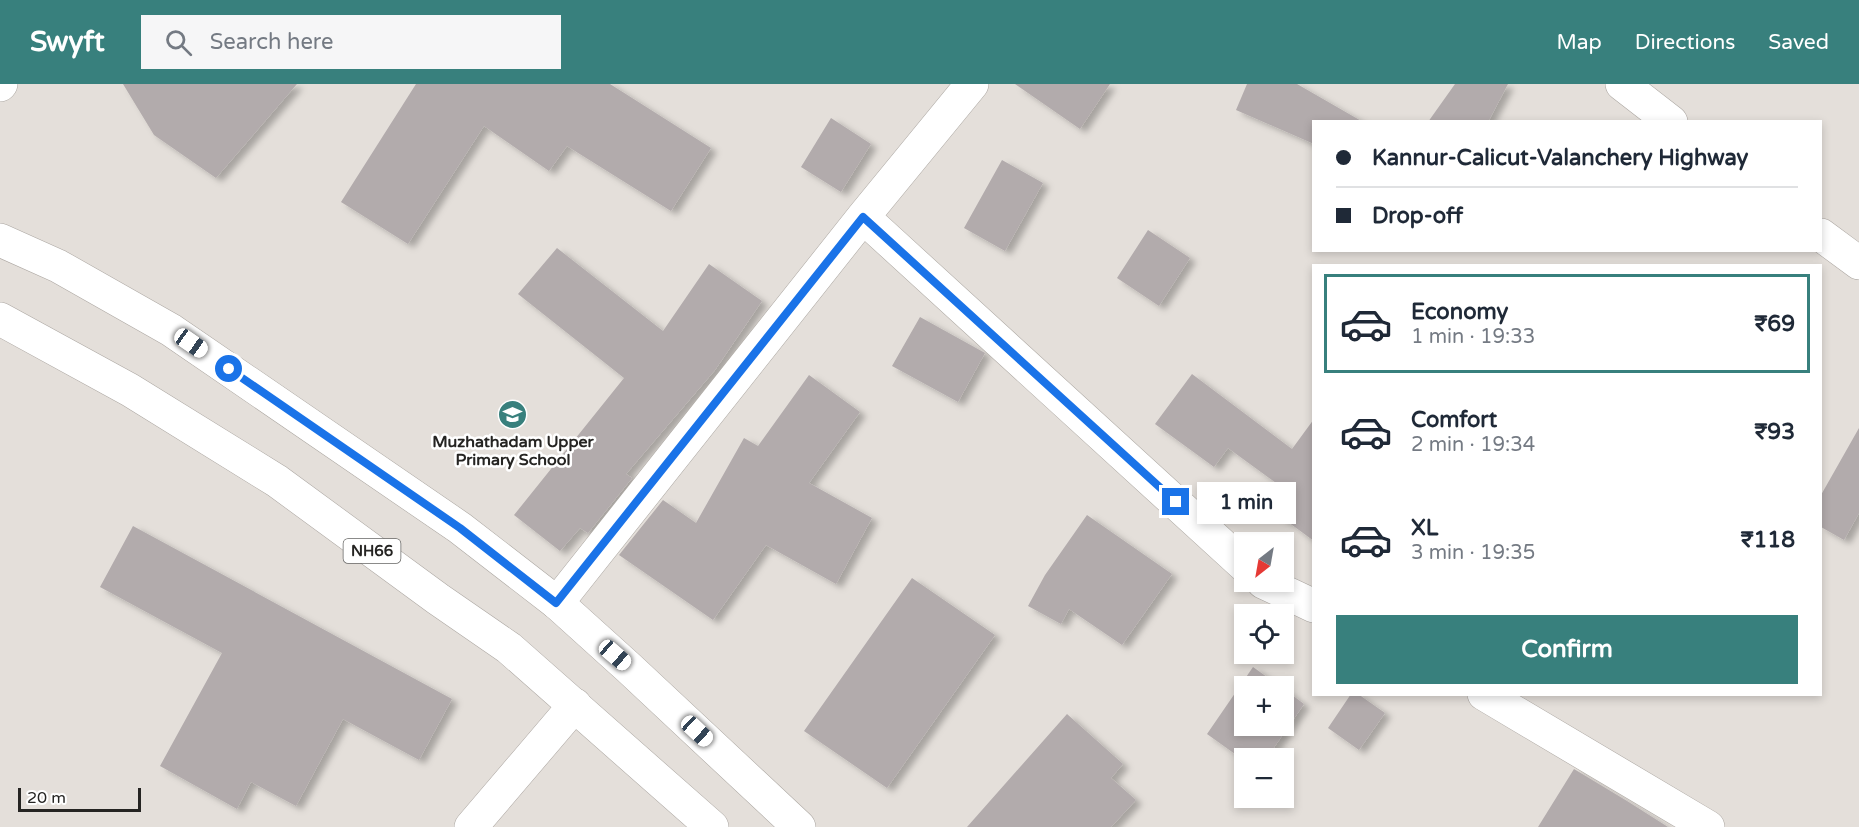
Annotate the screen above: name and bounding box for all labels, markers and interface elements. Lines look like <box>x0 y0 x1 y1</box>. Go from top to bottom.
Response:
search box <box>141 15 561 69</box>
text: Swyft <box>30 25 105 59</box>
icon: search <box>162 26 195 59</box>
text: Search here <box>210 29 333 55</box>
text: Map <box>1556 30 1602 55</box>
text: Directions <box>1635 30 1735 55</box>
text: Saved <box>1768 30 1829 55</box>
text: Kannur-Calicut-Valanchery Highway <box>1372 145 1748 171</box>
text: Drop-off <box>1372 203 1463 229</box>
icon: car <box>1339 297 1393 351</box>
text: Economy <box>1411 299 1508 325</box>
text: ₹69 <box>1754 311 1795 337</box>
car <box>171 325 211 361</box>
text: 1 min · 19:33 <box>1411 325 1535 349</box>
route start <box>215 355 242 382</box>
school or university icon: Muzhathadam Upper Primary School <box>497 398 529 430</box>
icon: car <box>1339 405 1393 459</box>
text: Comfort <box>1411 407 1497 433</box>
text: ₹93 <box>1754 419 1795 445</box>
place label: Muzhathadam Upper Primary School <box>432 432 595 470</box>
text: 2 min · 19:34 <box>1411 433 1535 457</box>
callout: 1 min <box>1197 481 1296 523</box>
route end <box>1162 488 1189 515</box>
text: 1 min <box>1220 491 1273 515</box>
icon: car <box>1339 513 1393 567</box>
text: XL <box>1411 515 1438 541</box>
text: ₹118 <box>1741 527 1795 553</box>
north arrow <box>1234 532 1294 592</box>
map controls <box>1234 532 1294 808</box>
road number: NH66 <box>344 539 400 563</box>
text: 3 min · 19:35 <box>1411 541 1535 565</box>
button: locate <box>1234 604 1294 664</box>
button: Confirm <box>1336 615 1798 684</box>
car <box>596 636 634 674</box>
button: + <box>1234 676 1294 736</box>
car <box>678 712 716 750</box>
button: − <box>1234 748 1294 808</box>
scale bar <box>18 785 141 812</box>
text: 20 m <box>27 788 66 808</box>

